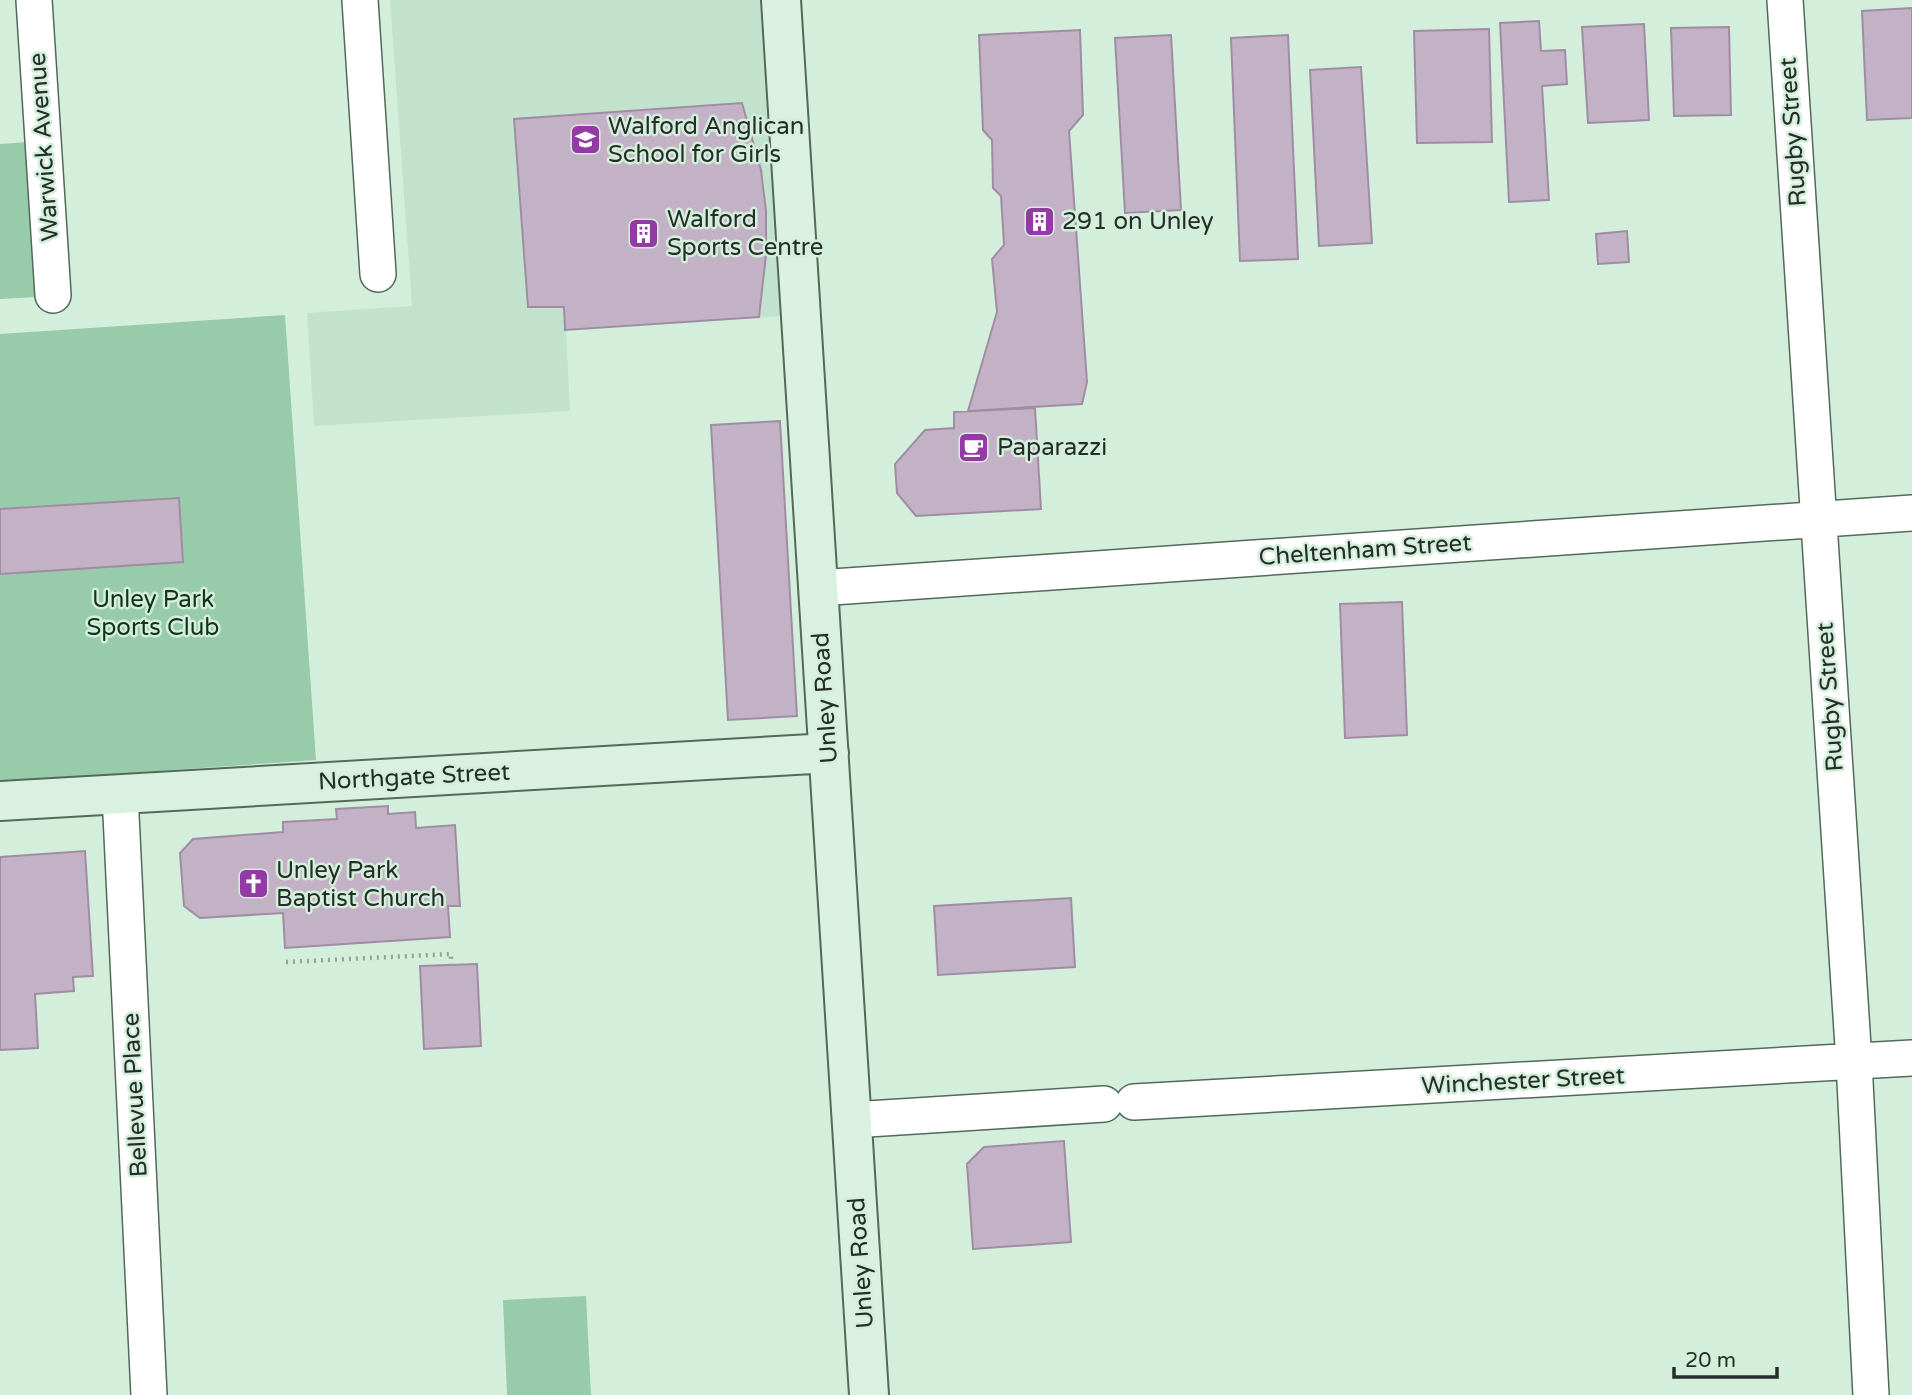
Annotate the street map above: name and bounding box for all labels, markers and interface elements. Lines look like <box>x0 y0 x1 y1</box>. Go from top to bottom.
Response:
street label: Warwick Avenue <box>23 52 65 242</box>
street label: Rugby Street <box>1773 56 1813 208</box>
place label: Walford Anglican School for Girls <box>608 112 804 169</box>
school or university icon: Walford Anglican School for Girls <box>568 123 602 157</box>
building icon: 291 on Unley <box>1022 204 1056 238</box>
place label: Walford Sports Centre <box>667 205 823 262</box>
place label: 291 on Unley <box>1062 207 1214 236</box>
building icon: Walford Sports Centre <box>627 216 661 250</box>
cafe icon: Paparazzi <box>957 430 991 464</box>
place label: Paparazzi <box>997 433 1107 462</box>
street label: Cheltenham Street <box>1258 528 1472 572</box>
park label: Unley Park Sports Club <box>87 585 219 642</box>
street label: Rugby Street <box>1810 621 1850 773</box>
street label: Unley Road <box>806 632 844 764</box>
street label: Northgate Street <box>317 757 511 797</box>
place label: Unley Park Baptist Church <box>276 856 445 913</box>
church icon: Unley Park Baptist Church <box>236 867 270 901</box>
street label: Bellevue Place <box>116 1012 154 1178</box>
street label: Winchester Street <box>1421 1061 1625 1101</box>
street label: Unley Road <box>842 1197 880 1329</box>
scale bar <box>1674 1336 1777 1380</box>
text: 20 m <box>1685 1348 1736 1373</box>

